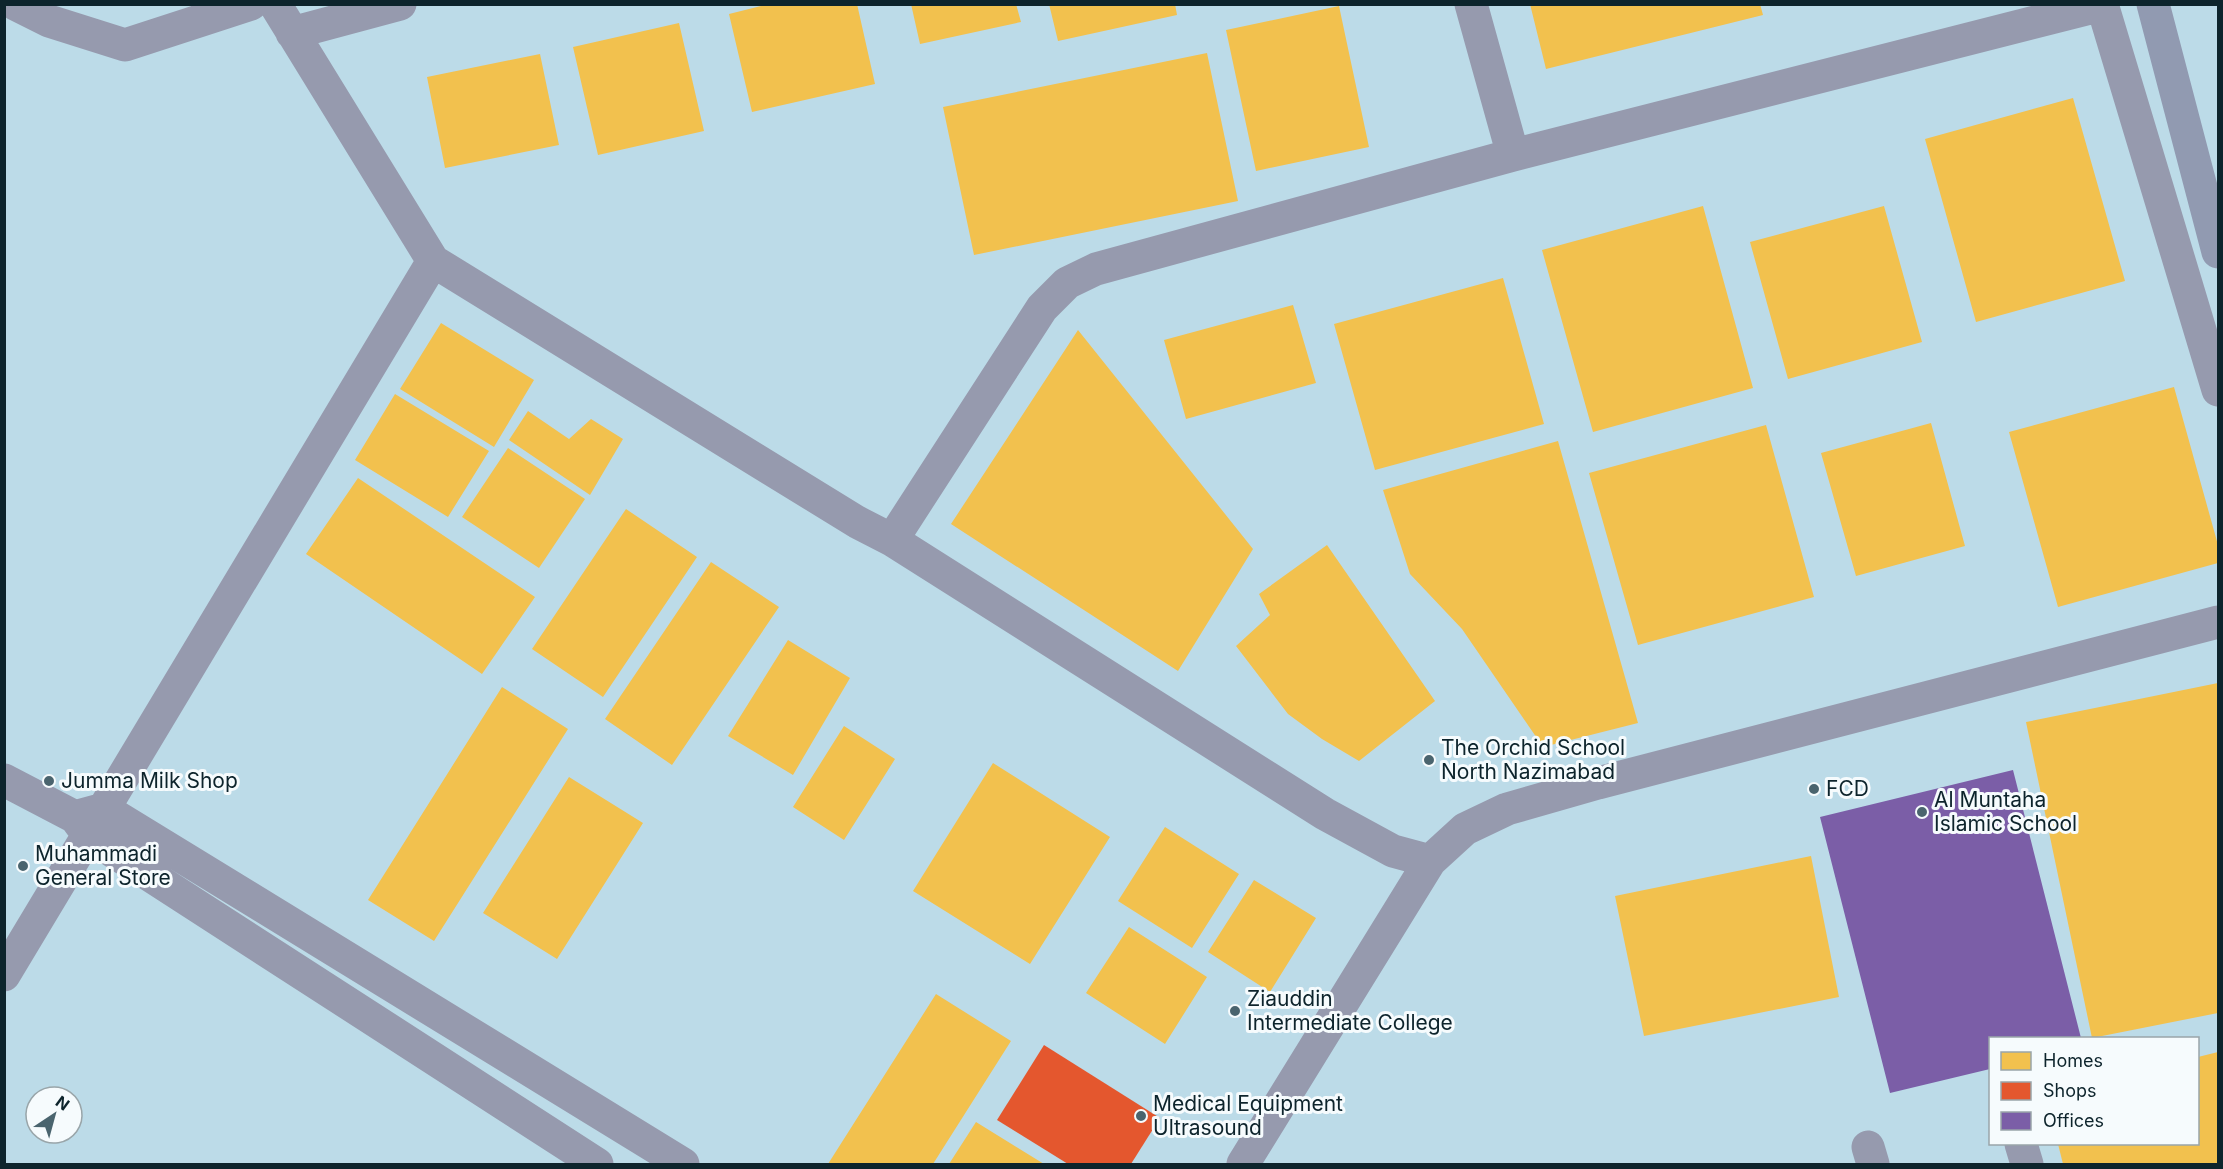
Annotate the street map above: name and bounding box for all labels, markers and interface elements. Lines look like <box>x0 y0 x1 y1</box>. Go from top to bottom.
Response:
place label: The Orchid School North Nazimabad <box>1441 735 1625 784</box>
marker: The Orchid School North Nazimabad <box>1422 753 1436 767</box>
place label: Jumma Milk Shop <box>61 768 238 793</box>
marker: Jumma Milk Shop <box>42 774 56 788</box>
place label: FCD <box>1826 776 1869 801</box>
marker: FCD <box>1807 782 1821 796</box>
place label: Al Muntaha Islamic School <box>1934 787 2077 836</box>
marker: Al Muntaha Islamic School <box>1915 805 1929 819</box>
place label: Muhammadi General Store <box>35 841 171 890</box>
marker: Muhammadi General Store <box>16 859 30 873</box>
place label: Ziauddin Intermediate College <box>1247 986 1453 1035</box>
marker: Ziauddin Intermediate College <box>1228 1004 1242 1018</box>
legend <box>1989 1037 2199 1145</box>
text: Homes <box>2043 1050 2103 1071</box>
text: Shops <box>2043 1080 2097 1101</box>
north arrow <box>24 1085 84 1145</box>
text: N <box>52 1091 74 1115</box>
place label: Medical Equipment Ultrasound <box>1153 1091 1343 1140</box>
marker: Medical Equipment Ultrasound <box>1134 1109 1148 1123</box>
text: Offices <box>2043 1110 2104 1131</box>

